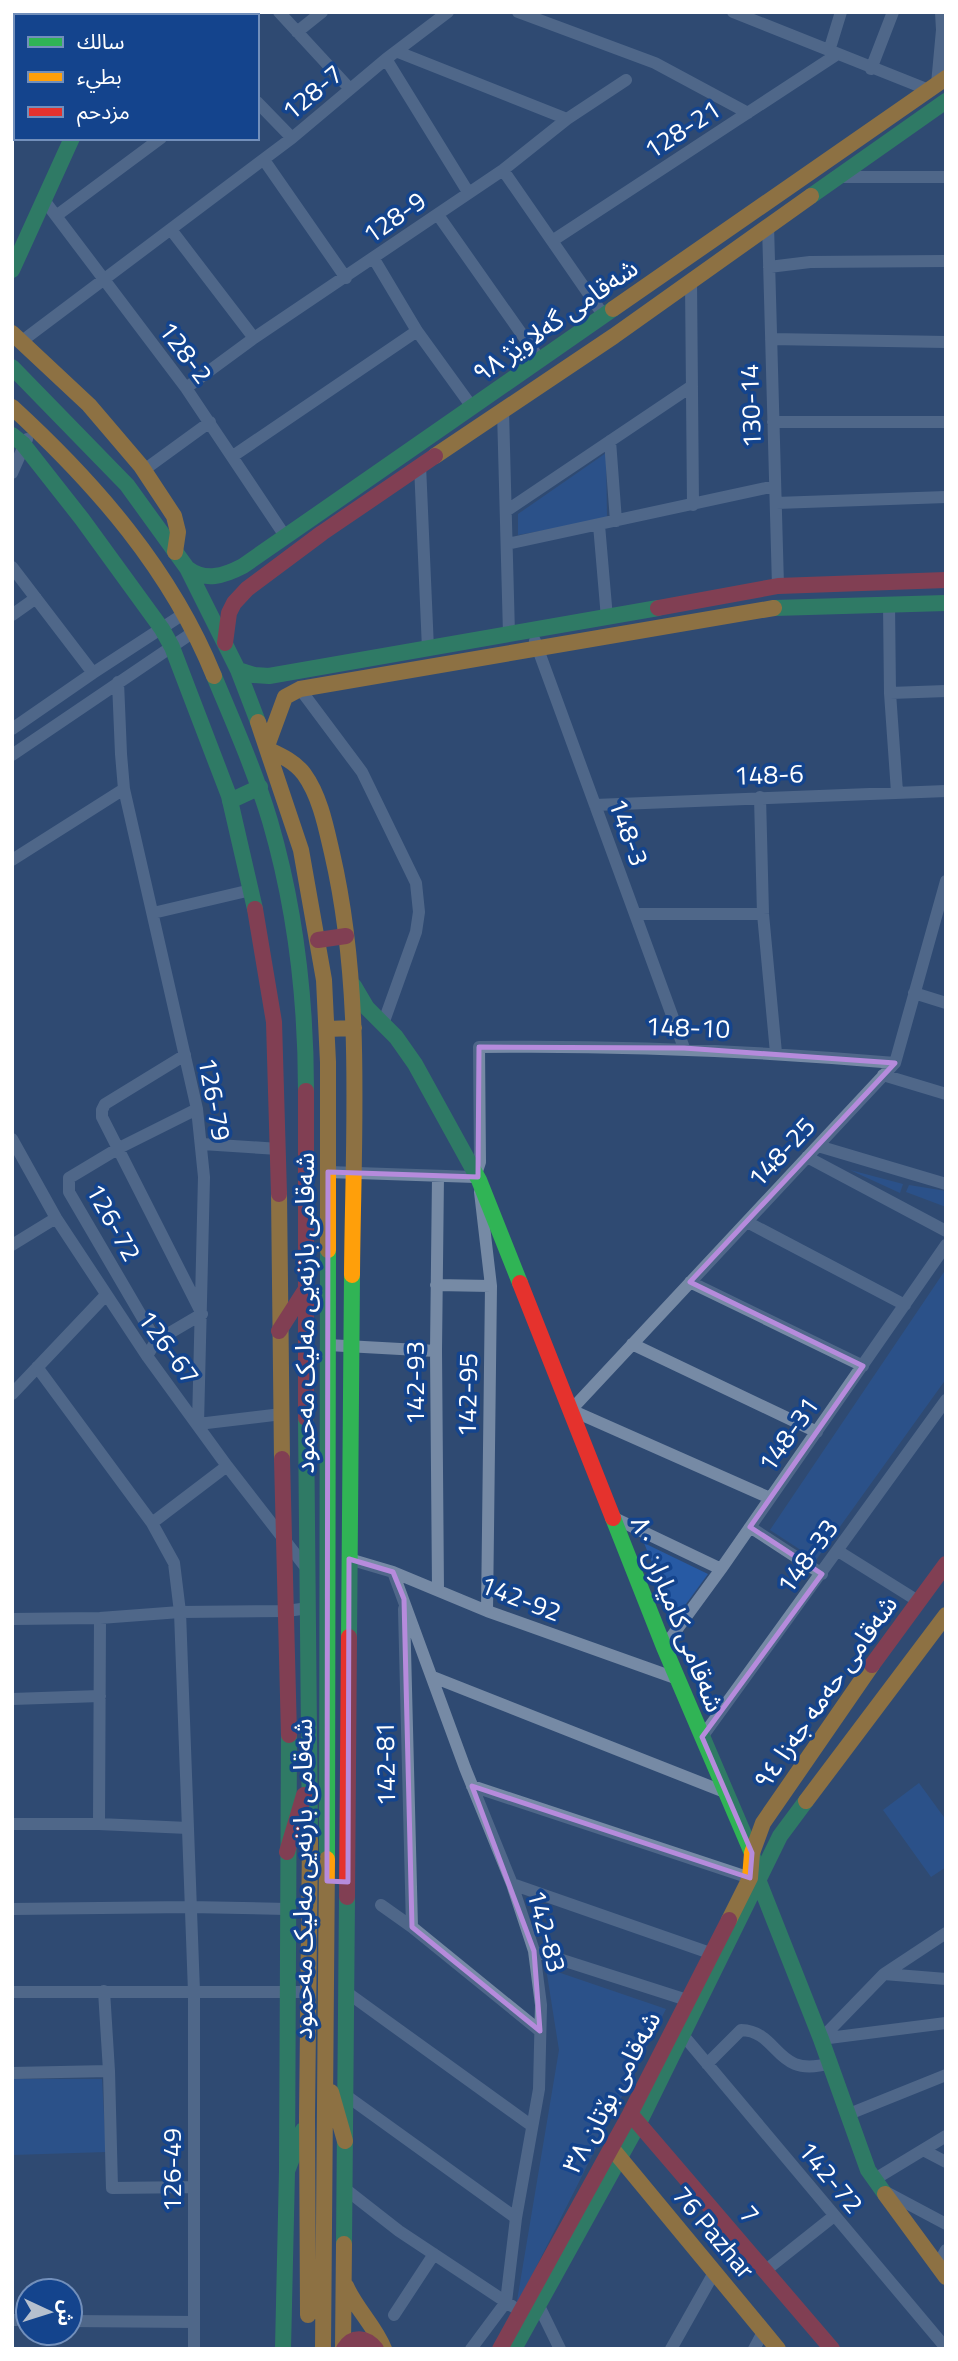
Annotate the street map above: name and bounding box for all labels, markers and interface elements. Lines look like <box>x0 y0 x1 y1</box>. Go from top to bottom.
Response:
legend <box>14 14 259 140</box>
text: سالك <box>77 25 124 57</box>
street label: 128-7 <box>273 55 351 129</box>
text: بطيء <box>77 60 122 93</box>
street label: 128-21 <box>636 90 728 168</box>
text: مزدحم <box>77 95 130 127</box>
street label: 128-9 <box>354 181 434 253</box>
street label: شەقامی گەلاوێژ ٩٨ <box>464 248 646 392</box>
street label: 128-2 <box>149 312 223 392</box>
street label: 130-14 <box>729 363 771 449</box>
street label: 148-6 <box>734 753 804 795</box>
street label: 148-3 <box>599 793 659 871</box>
street label: 148-10 <box>645 1006 731 1048</box>
street label: 126-79 <box>188 1054 242 1144</box>
street label: 148-25 <box>738 1108 824 1196</box>
street label: شەقامی بازنەیی مەلیک مەحمود <box>285 1152 324 1474</box>
street label: 126-72 <box>77 1176 151 1268</box>
street label: 126-67 <box>128 1301 210 1393</box>
street label: 142-93 <box>395 1341 434 1425</box>
street label: 142-95 <box>447 1353 487 1437</box>
street label: 148-31 <box>748 1388 828 1480</box>
street label: شەقامی کامیاران ٨٠ <box>621 1510 735 1718</box>
street label: 148-33 <box>766 1510 848 1602</box>
street label: 142-92 <box>475 1565 567 1631</box>
street label: شەقامی حەمە جەزا ٩٤ <box>743 1587 907 1797</box>
street label: شەقامی بازنەیی مەلیک مەحمود <box>283 1718 322 2040</box>
street label: 142-81 <box>365 1722 405 1806</box>
street label: 142-83 <box>517 1885 577 1977</box>
street label: شەقامی بۆتان ٣٨ <box>552 2004 670 2180</box>
street label: 126-49 <box>152 2128 191 2212</box>
street label: 142-72 <box>789 2132 873 2222</box>
street label: 76 Pazhar <box>663 2177 765 2287</box>
street label: 7 <box>731 2196 769 2232</box>
north arrow <box>14 2277 84 2347</box>
text: ش <box>51 2299 82 2327</box>

